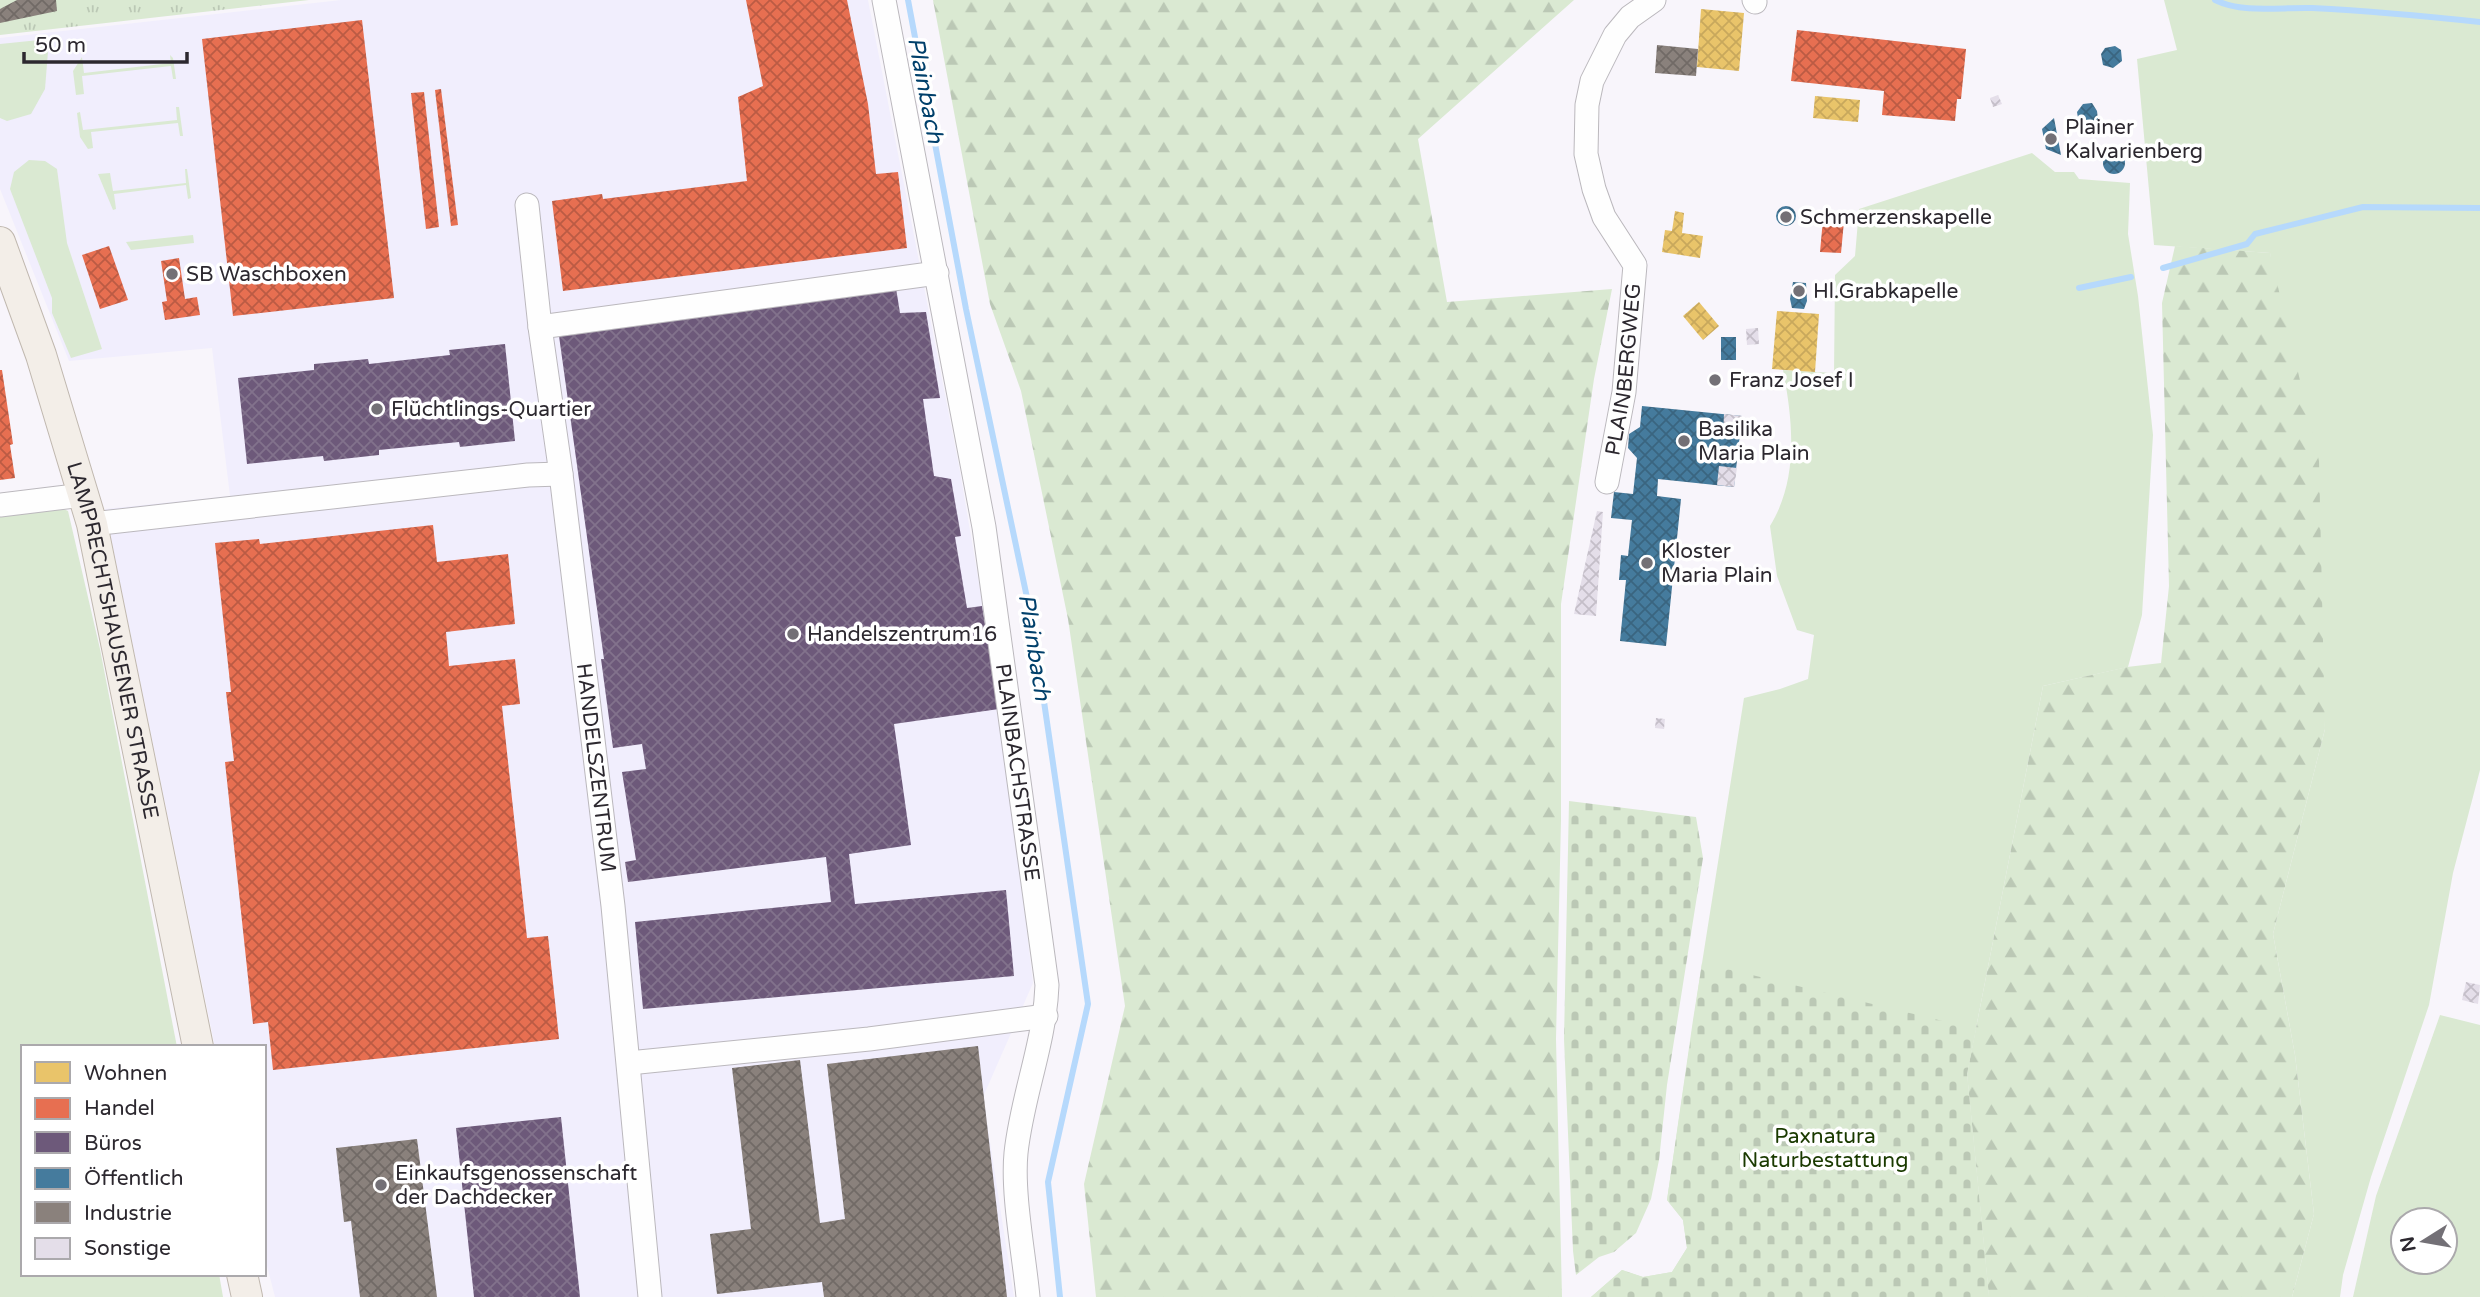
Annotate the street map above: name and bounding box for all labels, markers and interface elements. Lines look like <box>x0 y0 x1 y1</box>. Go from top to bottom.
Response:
scale bar <box>24 21 187 65</box>
text: 50 m <box>35 33 86 58</box>
water label: Plainbach <box>901 35 949 147</box>
place label: Plainer Kalvarienberg <box>2065 115 2203 164</box>
marker: Plainer Kalvarienberg <box>2043 131 2059 147</box>
place label: Schmerzenskapelle <box>1800 205 1992 230</box>
marker: Schmerzenskapelle <box>1778 209 1794 225</box>
place label: SB Waschboxen <box>186 262 347 287</box>
marker: SB Waschboxen <box>164 266 180 282</box>
place label: Hl.Grabkapelle <box>1813 279 1958 304</box>
street label: PLAINBERGWEG <box>1600 282 1646 458</box>
marker: Hl.Grabkapelle <box>1791 283 1807 299</box>
place label: Franz Josef I <box>1729 368 1854 393</box>
marker: Franz Josef I <box>1707 372 1723 388</box>
place label: Flüchtlings-Quartier <box>391 397 591 422</box>
marker: Flüchtlings-Quartier <box>369 401 385 417</box>
place label: Basilika Maria Plain <box>1698 417 1810 466</box>
marker: Basilika Maria Plain <box>1676 433 1692 449</box>
street label: LAMPRECHTSHAUSENER STRASSE <box>61 459 164 821</box>
place label: Kloster Maria Plain <box>1661 539 1773 588</box>
marker: Kloster Maria Plain <box>1639 555 1655 571</box>
water label: Plainbach <box>1012 592 1056 703</box>
place label: Handelszentrum16 <box>807 622 997 647</box>
marker: Handelszentrum16 <box>785 626 801 642</box>
street label: HANDELSZENTRUM <box>571 662 621 874</box>
street label: PLAINBACHSTRASSE <box>990 662 1045 883</box>
legend <box>21 1045 266 1276</box>
text: Wohnen <box>84 1061 167 1086</box>
text: Handel <box>84 1096 155 1121</box>
park label: Paxnatura Naturbestattung <box>1742 1124 1908 1173</box>
text: Büros <box>84 1131 142 1156</box>
place label: Einkaufsgenossenschaft der Dachdecker <box>395 1161 637 1210</box>
text: Öffentlich <box>84 1166 184 1191</box>
marker: Einkaufsgenossenschaft der Dachdecker <box>373 1177 389 1193</box>
text: Industrie <box>84 1201 172 1226</box>
north arrow <box>2389 1206 2459 1276</box>
text: N <box>2396 1234 2421 1254</box>
text: Sonstige <box>84 1236 171 1261</box>

